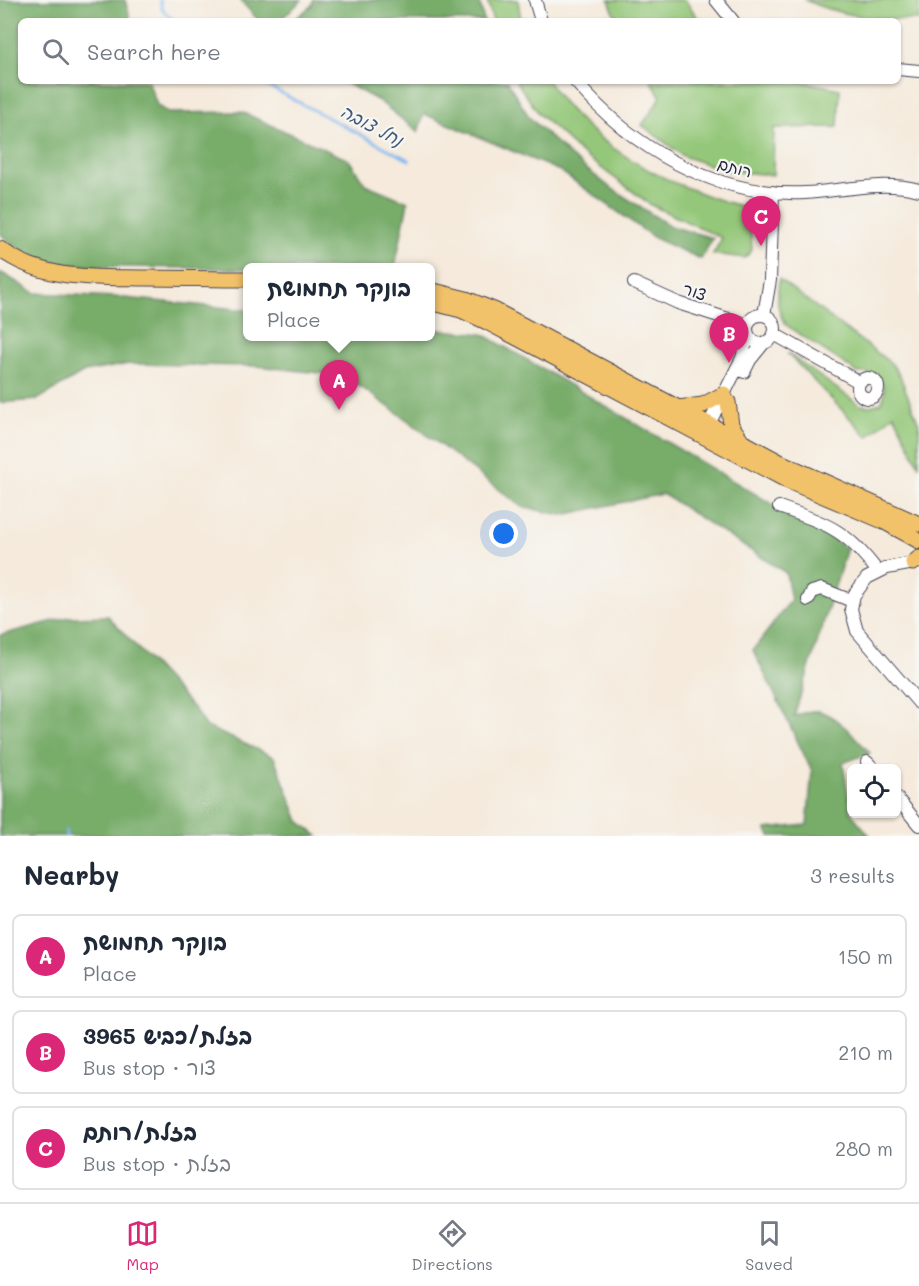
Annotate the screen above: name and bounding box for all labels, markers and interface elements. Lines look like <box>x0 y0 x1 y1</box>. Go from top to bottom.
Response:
search box <box>18 18 901 84</box>
icon: search <box>39 35 72 68</box>
text: Search here <box>87 37 221 66</box>
water label: נחל צובה <box>337 99 409 152</box>
street label: רותם <box>716 152 754 182</box>
pin: C <box>742 196 780 246</box>
popup <box>243 263 435 341</box>
text: בונקר תחמושת <box>267 273 411 302</box>
street label: צור <box>681 277 709 305</box>
text: Place <box>267 306 321 332</box>
pin: B <box>710 314 748 363</box>
pin: A <box>320 360 358 410</box>
your location <box>489 519 518 548</box>
map controls <box>847 764 901 818</box>
button: locate <box>847 764 901 818</box>
text: Nearby <box>24 858 119 892</box>
text: 3 results <box>810 862 895 888</box>
text: בונקר תחמושת <box>83 927 227 956</box>
text: A <box>39 943 52 969</box>
text: 150 m <box>838 943 893 969</box>
text: Place <box>83 960 137 986</box>
text: בזלת/כביש 3965 <box>83 1021 253 1050</box>
text: B <box>39 1039 52 1065</box>
text: 210 m <box>838 1039 893 1065</box>
text: Bus stop · צור <box>83 1054 216 1080</box>
text: בזלת/רותם <box>83 1117 197 1146</box>
text: C <box>38 1135 53 1161</box>
text: 280 m <box>835 1135 893 1161</box>
text: Bus stop · בזלת <box>83 1150 231 1176</box>
tab: Map <box>126 1217 159 1274</box>
tab: Directions <box>412 1217 493 1274</box>
tab: Saved <box>745 1217 793 1274</box>

